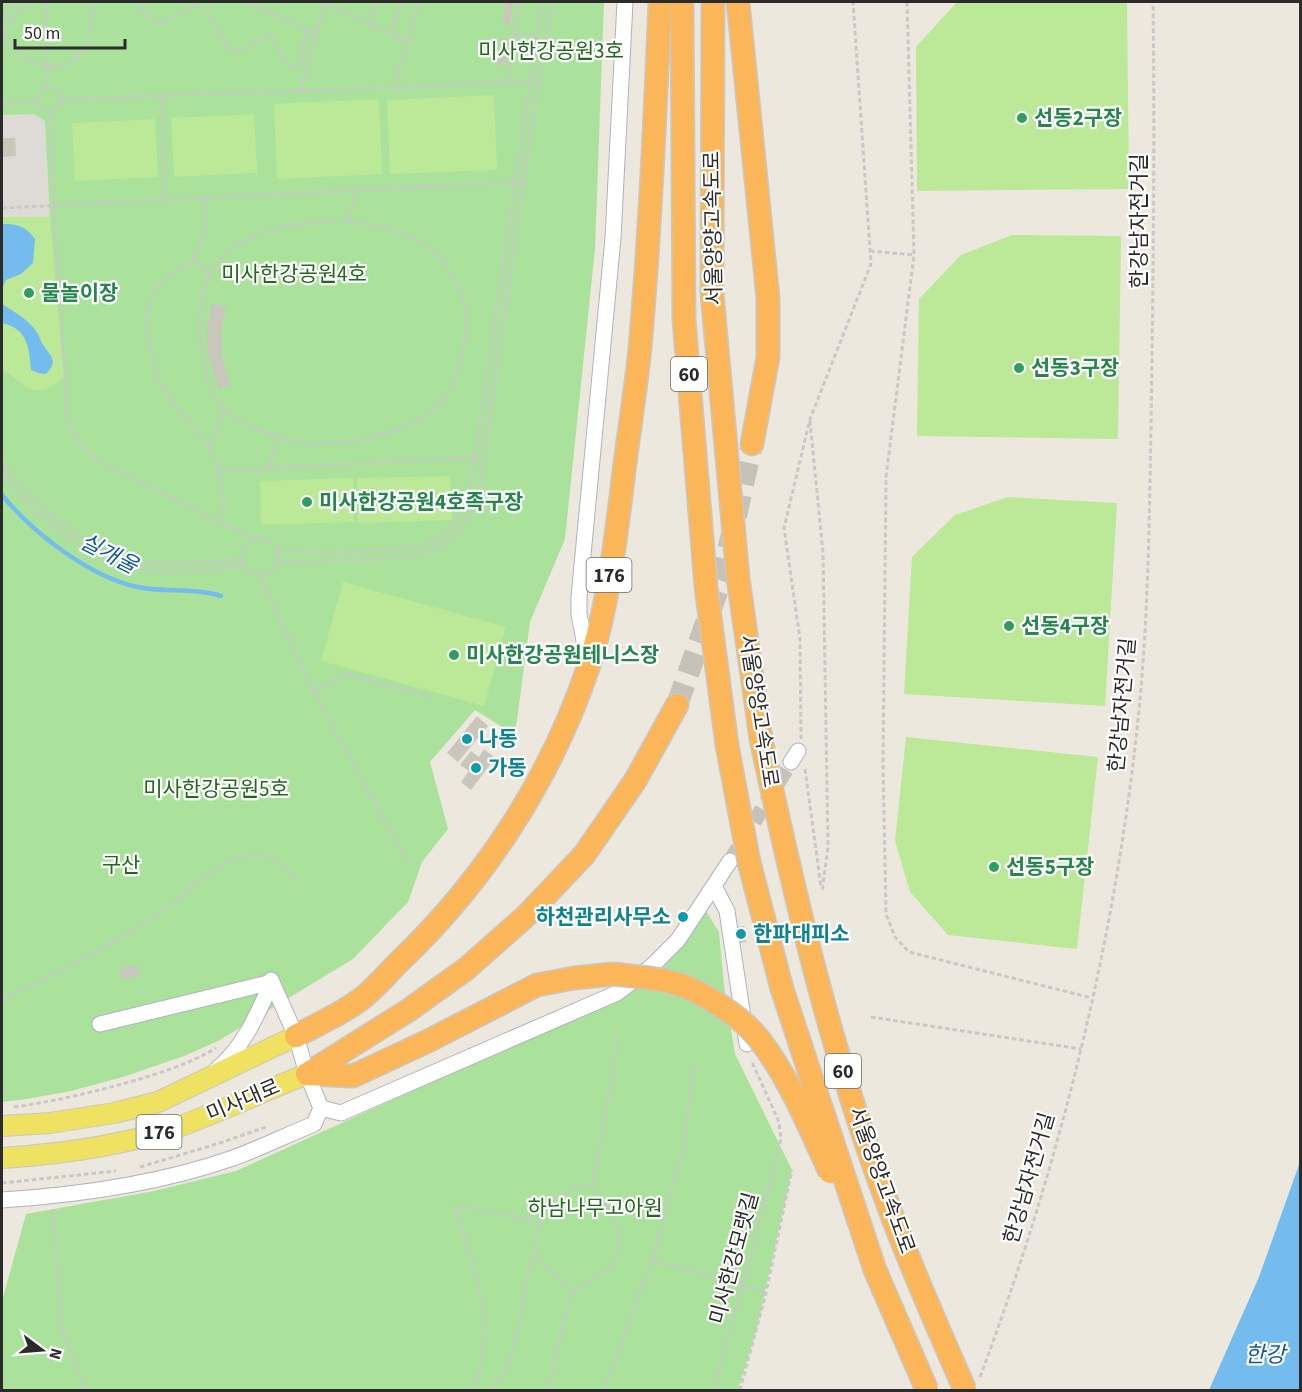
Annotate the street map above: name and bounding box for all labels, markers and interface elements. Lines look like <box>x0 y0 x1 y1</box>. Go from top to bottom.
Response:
scale bar <box>15 12 124 50</box>
text: 50 m <box>24 21 60 46</box>
park label: 미사한강공원3호 <box>478 36 624 66</box>
place label: 선동2구장 <box>1034 103 1122 133</box>
marker: 선동2구장 <box>1015 111 1029 125</box>
street label: 서울양양고속도로 <box>697 150 729 306</box>
street label: 한강남자전거길 <box>1124 153 1154 289</box>
park label: 미사한강공원4호 <box>221 259 367 289</box>
place label: 물놀이장 <box>41 278 118 308</box>
marker: 물놀이장 <box>22 286 36 300</box>
place label: 선동3구장 <box>1031 353 1119 383</box>
road number: 60 <box>671 357 707 391</box>
marker: 선동3구장 <box>1012 361 1026 375</box>
place label: 미사한강공원4호족구장 <box>319 487 523 517</box>
marker: 미사한강공원4호족구장 <box>300 495 314 509</box>
water label: 실개울 <box>74 526 144 583</box>
road number: 176 <box>586 558 632 592</box>
place label: 선동4구장 <box>1021 611 1109 641</box>
marker: 선동4구장 <box>1002 619 1016 633</box>
street label: 서울양양고속도로 <box>732 632 786 790</box>
street label: 한강남자전거길 <box>1101 636 1143 774</box>
place label: 미사한강공원테니스장 <box>466 640 659 670</box>
marker: 미사한강공원테니스장 <box>447 648 461 662</box>
place label: 나동 <box>479 724 518 754</box>
marker: 나동 <box>460 732 474 746</box>
place label: 가동 <box>488 753 527 783</box>
marker: 가동 <box>469 761 483 775</box>
park label: 미사한강공원5호 <box>143 774 289 804</box>
park label: 구산 <box>102 850 140 880</box>
place label: 선동5구장 <box>1006 852 1094 882</box>
marker: 선동5구장 <box>987 860 1001 874</box>
place label: 하천관리사무소 <box>536 902 671 932</box>
marker: 하천관리사무소 <box>676 910 690 924</box>
place label: 한파대피소 <box>753 919 850 949</box>
marker: 한파대피소 <box>734 927 748 941</box>
road number: 60 <box>825 1054 861 1088</box>
street label: 미사대로 <box>202 1071 284 1129</box>
street label: 서울양양고속도로 <box>841 1102 923 1258</box>
street label: 한강남자전거길 <box>996 1109 1062 1247</box>
road number: 176 <box>136 1115 182 1149</box>
street label: 미사한강모랫길 <box>702 1189 766 1327</box>
park label: 하남나무고아원 <box>527 1193 663 1223</box>
north arrow <box>12 1320 72 1380</box>
water label: 한강 <box>1245 1339 1288 1371</box>
text: N <box>43 1346 67 1362</box>

